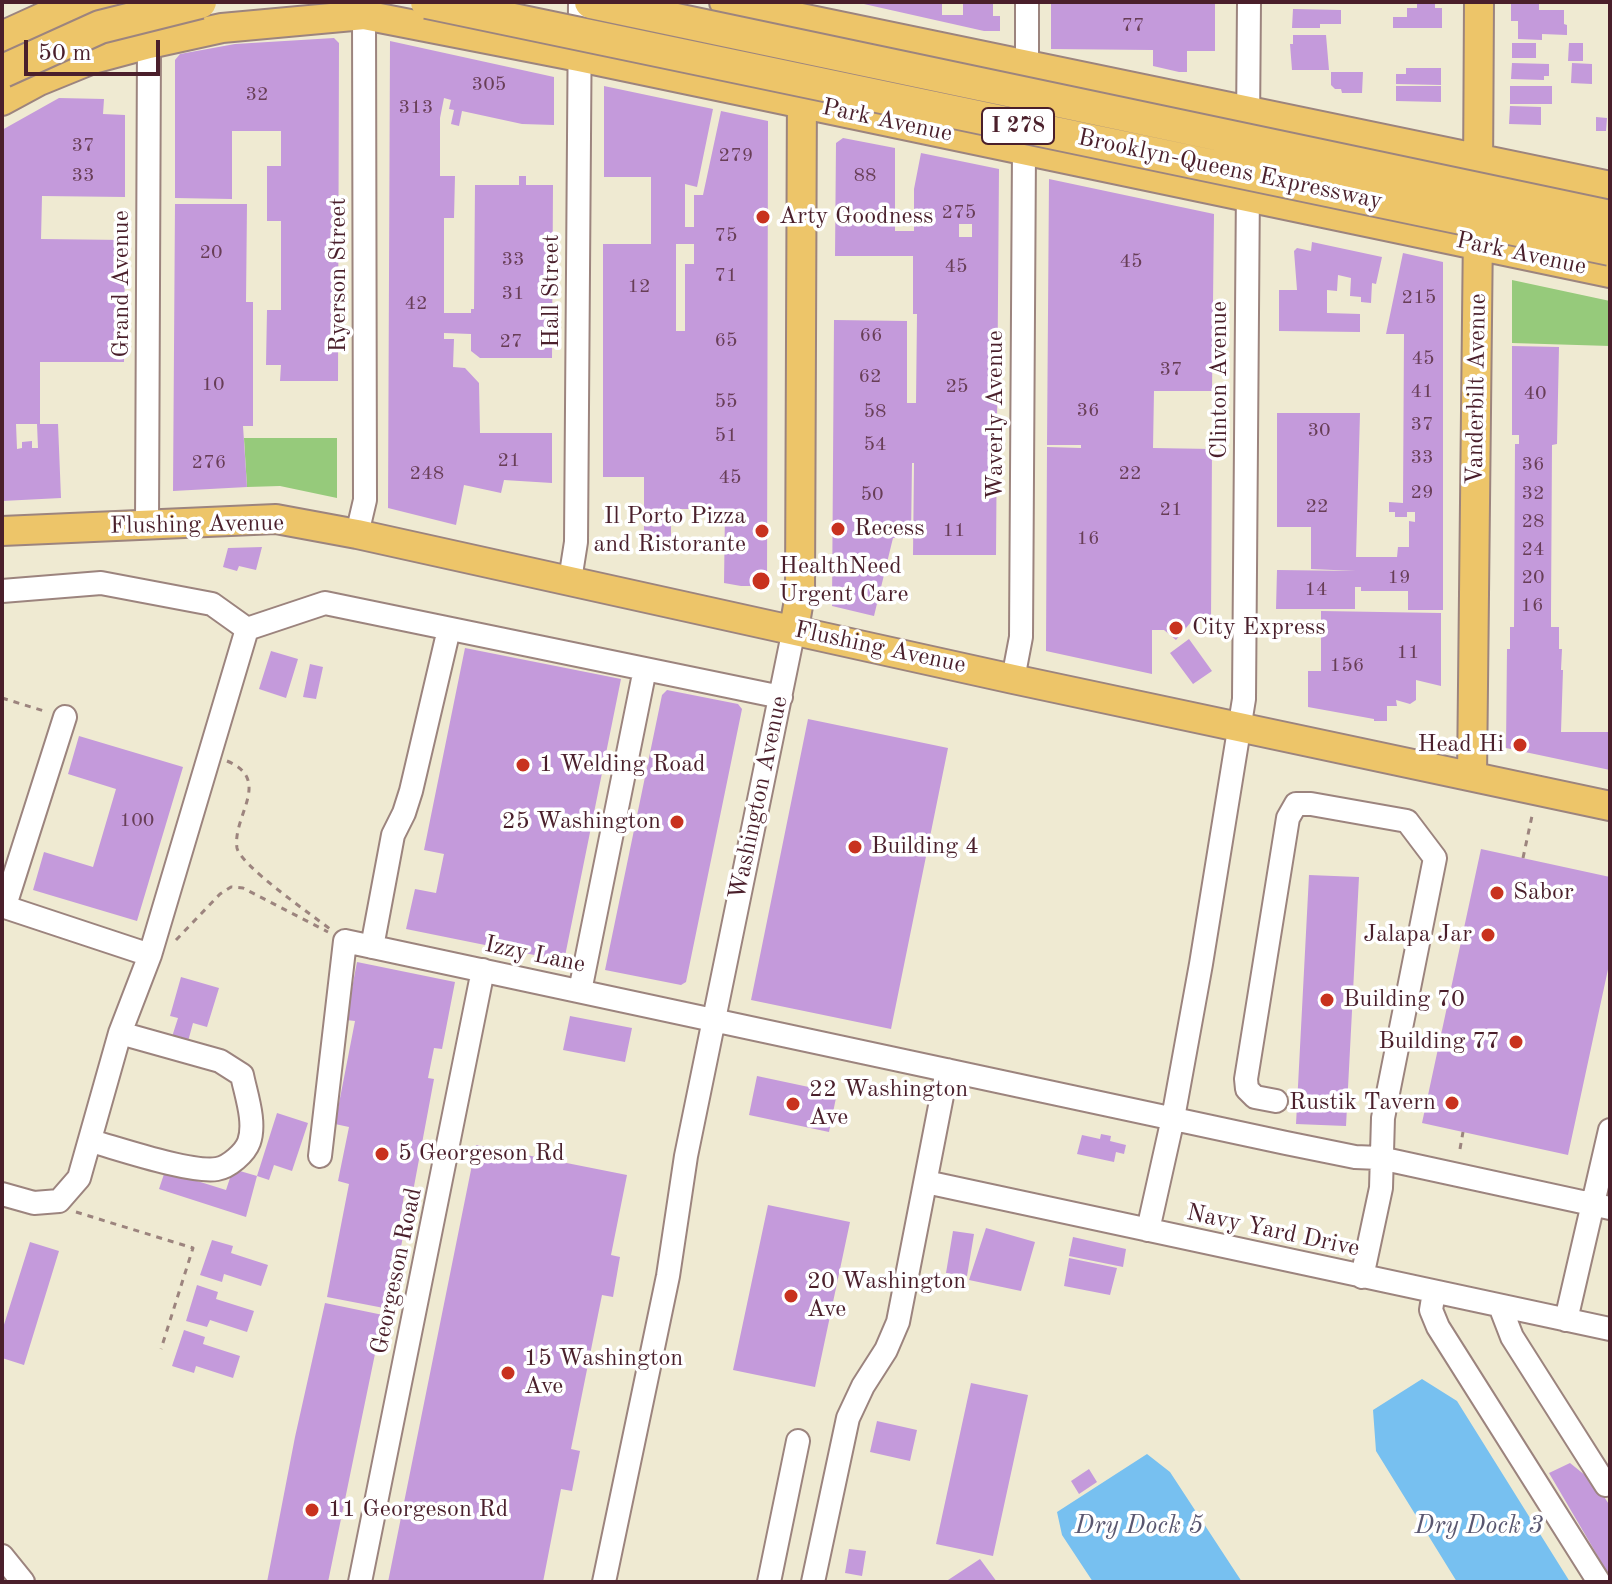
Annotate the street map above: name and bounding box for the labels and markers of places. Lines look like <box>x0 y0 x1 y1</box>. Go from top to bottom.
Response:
place label: Arty Goodness <box>779 203 933 231</box>
marker: Arty Goodness <box>754 208 772 226</box>
place label: Il Porto Pizza and Ristorante <box>593 503 746 559</box>
place label: Recess <box>854 515 925 543</box>
marker: Recess <box>829 520 847 538</box>
marker: Il Porto Pizza and Ristorante <box>753 522 771 540</box>
place label: HealthNeed Urgent Care <box>779 553 908 609</box>
marker: HealthNeed Urgent Care <box>750 570 772 592</box>
place label: City Express <box>1192 614 1326 642</box>
marker: City Express <box>1167 619 1185 637</box>
place label: Head Hi <box>1418 731 1504 759</box>
marker: Head Hi <box>1511 736 1529 754</box>
place label: 1 Welding Road <box>539 751 706 779</box>
marker: 1 Welding Road <box>514 756 532 774</box>
place label: 25 Washington <box>502 808 661 836</box>
marker: 25 Washington <box>668 813 686 831</box>
place label: Building 4 <box>871 833 979 861</box>
marker: Building 4 <box>846 838 864 856</box>
place label: Sabor <box>1513 879 1574 907</box>
marker: Sabor <box>1488 884 1506 902</box>
place label: Jalapa Jar <box>1363 921 1472 949</box>
marker: Jalapa Jar <box>1479 926 1497 944</box>
place label: Building 70 <box>1343 986 1465 1014</box>
marker: Building 70 <box>1318 991 1336 1009</box>
place label: Building 77 <box>1378 1028 1500 1056</box>
marker: Building 77 <box>1507 1033 1525 1051</box>
place label: 22 Washington Ave <box>809 1076 968 1132</box>
place label: Rustik Tavern <box>1289 1089 1436 1117</box>
marker: Rustik Tavern <box>1443 1094 1461 1112</box>
marker: 22 Washington Ave <box>784 1095 802 1113</box>
place label: 5 Georgeson Rd <box>398 1140 564 1168</box>
marker: 5 Georgeson Rd <box>373 1145 391 1163</box>
place label: 20 Washington Ave <box>807 1268 966 1324</box>
marker: 20 Washington Ave <box>782 1287 800 1305</box>
place label: 15 Washington Ave <box>524 1345 683 1401</box>
marker: 15 Washington Ave <box>499 1364 517 1382</box>
place label: 11 Georgeson Rd <box>328 1496 508 1524</box>
marker: 11 Georgeson Rd <box>303 1501 321 1519</box>

